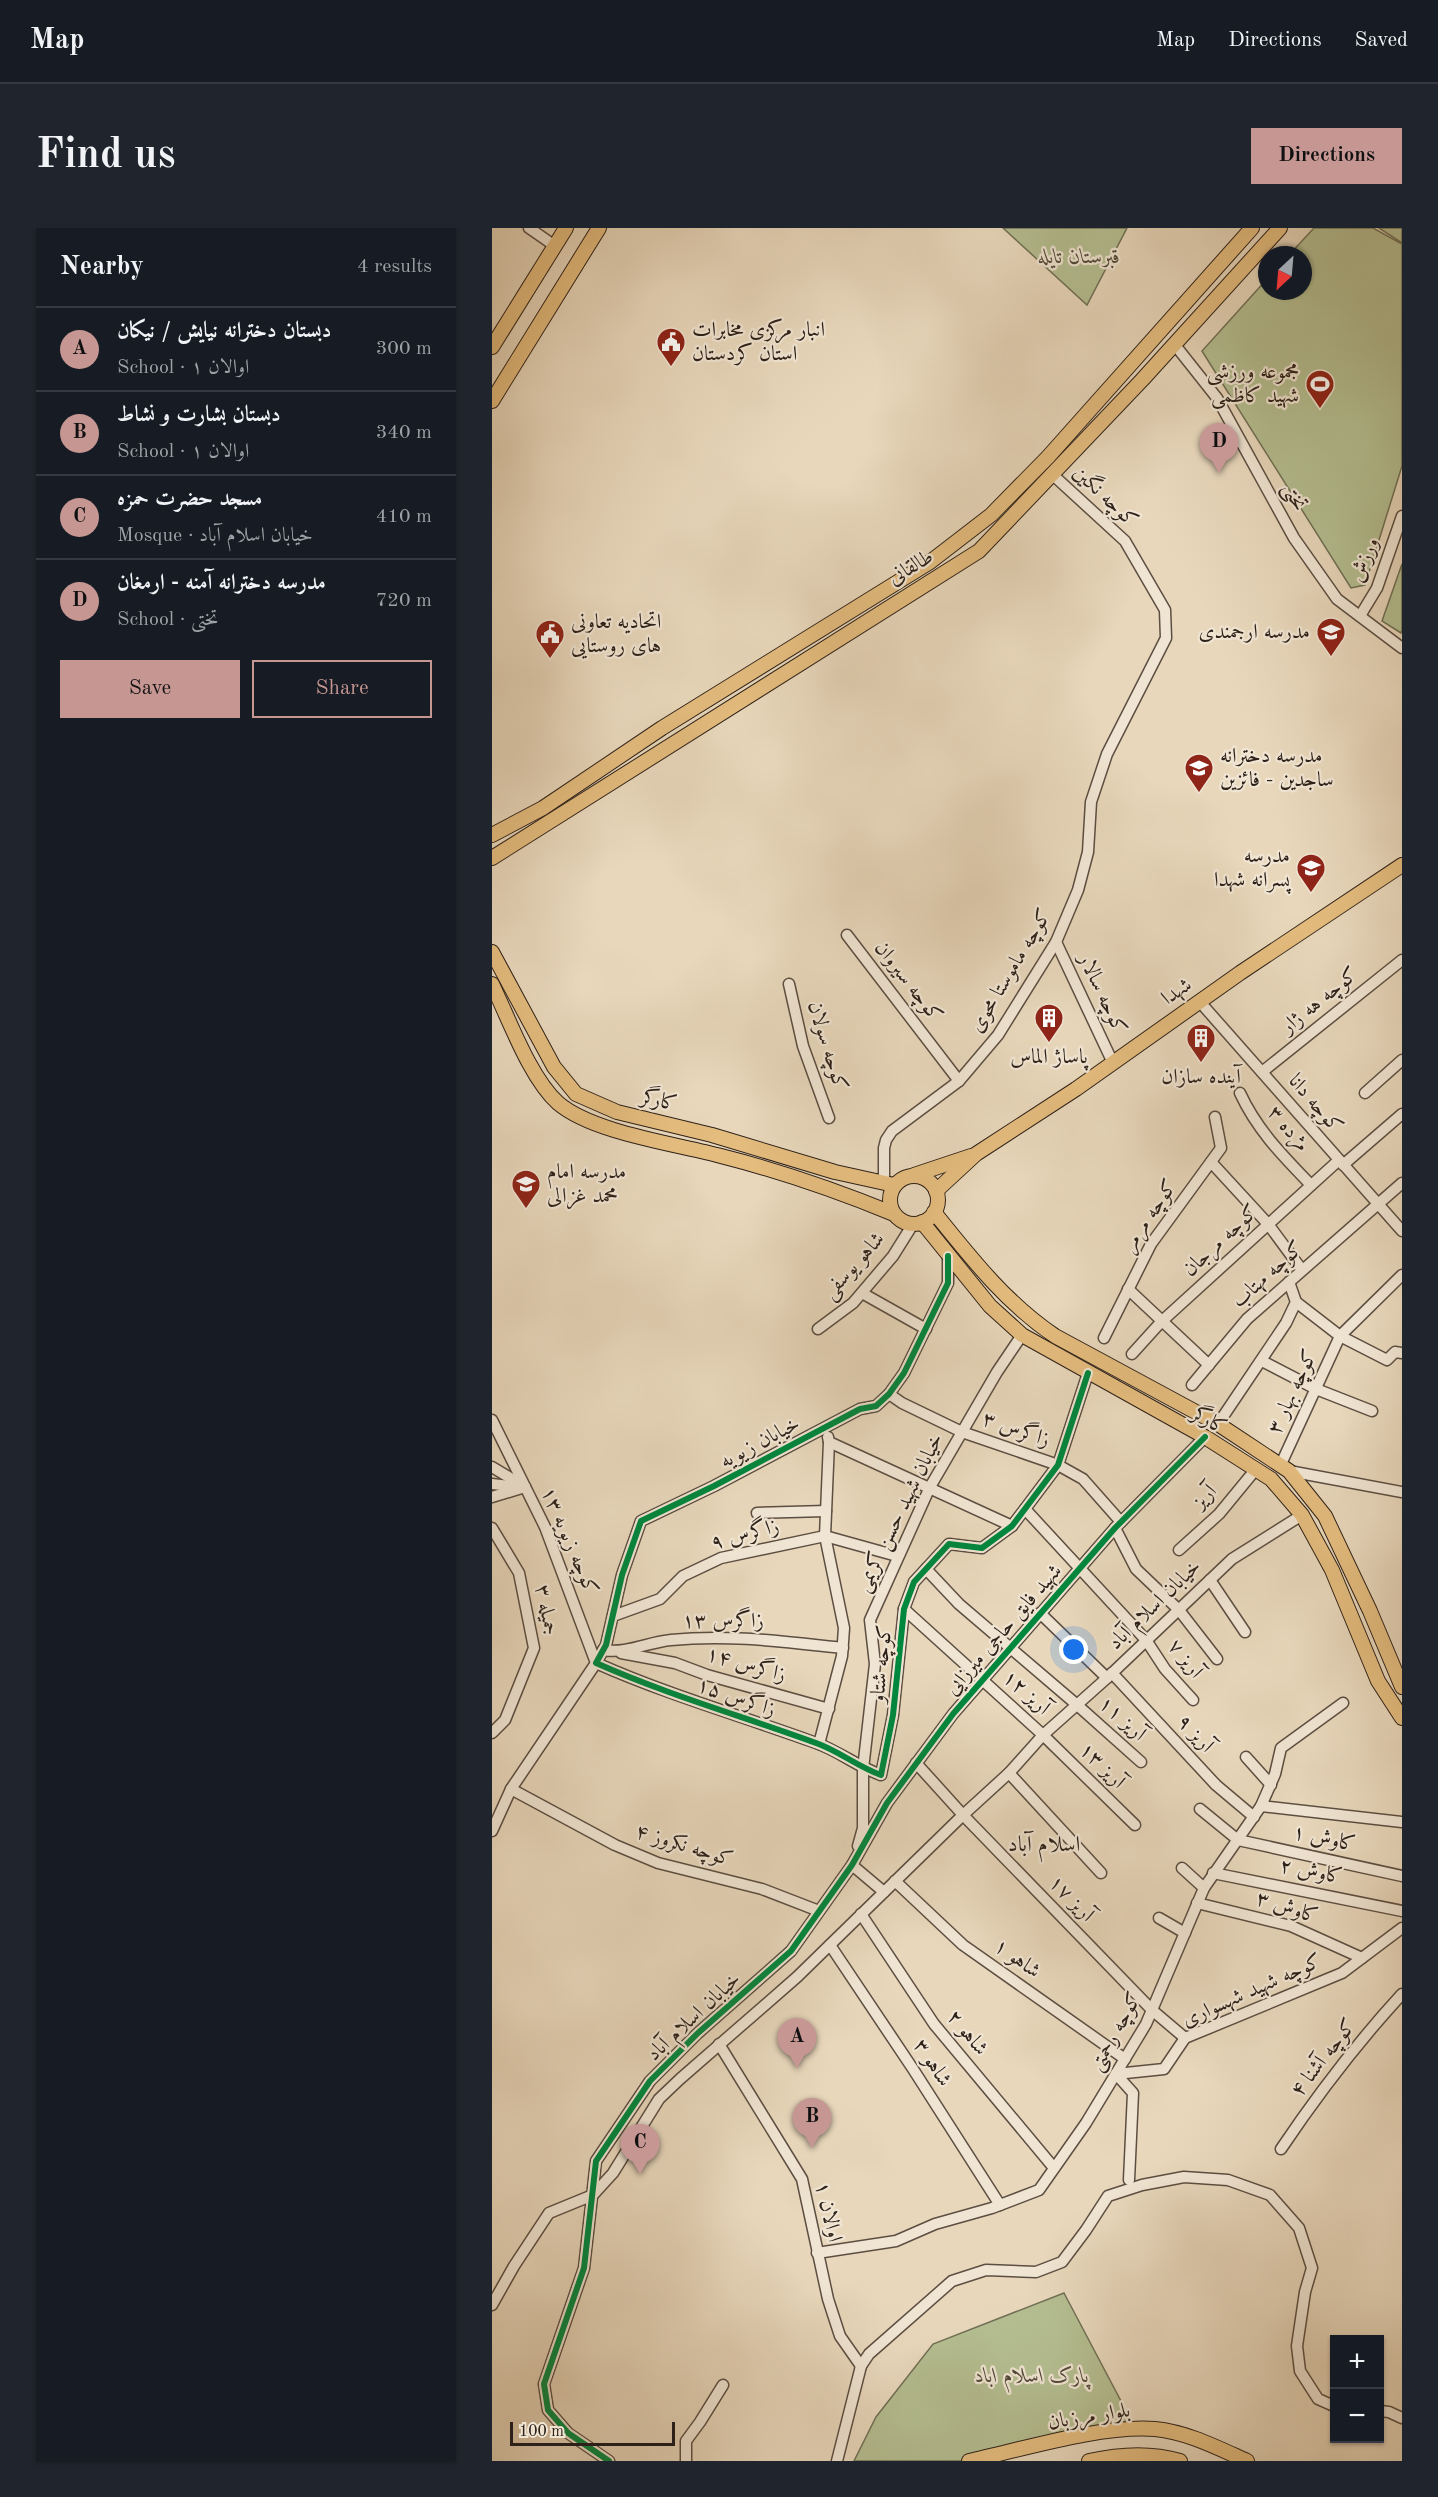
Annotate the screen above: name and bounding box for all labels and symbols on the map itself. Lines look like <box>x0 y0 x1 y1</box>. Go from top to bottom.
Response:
north arrow <box>1258 246 1312 300</box>
park label: قبرستان تایله <box>1038 247 1120 269</box>
place label: انبار مرکزی مخابرات استان کردستان <box>692 318 825 366</box>
public building icon: انبار مرکزی مخابرات استان کردستان <box>655 326 687 368</box>
place label: مجموعه ورزشی شهید کاظمی <box>1207 362 1299 409</box>
sports icon: مجموعه ورزشی شهید کاظمی <box>1304 368 1336 410</box>
pin: D <box>1200 424 1238 473</box>
street label: کوچه نگین <box>1067 459 1144 533</box>
street label: تختی <box>1275 479 1311 516</box>
street label: ورزش <box>1347 535 1383 585</box>
street label: طالقانی <box>885 546 937 590</box>
place label: اتحادیه تعاونی های روستایی <box>571 611 661 659</box>
school or university icon: مدرسه ارجمندی <box>1315 616 1347 658</box>
public building icon: اتحادیه تعاونی های روستایی <box>534 618 566 660</box>
place label: مدرسه ارجمندی <box>1198 622 1310 643</box>
place label: مدرسه دخترانه ساجدین - فائزین <box>1220 746 1334 791</box>
school or university icon: مدرسه دخترانه ساجدین - فائزین <box>1183 752 1215 794</box>
place label: مدرسه پسرانه شهدا <box>1214 846 1291 894</box>
school or university icon: مدرسه پسرانه شهدا <box>1295 852 1327 894</box>
street label: کوچه ماموستا محوی <box>966 906 1058 1037</box>
street label: کوچه سیروان <box>869 938 946 1028</box>
street label: کوچه سالار <box>1072 949 1130 1038</box>
street label: کوچه هه ژار <box>1276 964 1364 1041</box>
street label: شهدا <box>1158 974 1197 1011</box>
street label: کوچه سولان <box>802 999 851 1094</box>
building icon: پاساژ الماس <box>1033 1002 1065 1044</box>
building icon: آینده سازان <box>1185 1022 1217 1064</box>
place label: پاساژ الماس <box>1010 1047 1089 1071</box>
place label: آینده سازان <box>1161 1063 1243 1089</box>
street label: کوچه دانا <box>1282 1071 1346 1139</box>
street label: کارگر <box>637 1081 680 1117</box>
street label: مژده ۳ <box>1261 1102 1313 1158</box>
place label: مدرسه امام محمد غزالی <box>547 1162 626 1210</box>
school or university icon: مدرسه امام محمد غزالی <box>510 1168 542 1210</box>
street label: کوچه مرمر <box>1118 1176 1184 1258</box>
street label: کوچه مرجان <box>1179 1201 1265 1283</box>
street label: شاهو یوسفی <box>819 1229 891 1305</box>
street label: کوچه مهتاب <box>1228 1238 1309 1314</box>
street label: کوچه بهار ۳ <box>1264 1347 1323 1438</box>
street label: کارگر <box>1186 1398 1232 1440</box>
street label: زاگرس ۳ <box>979 1404 1054 1452</box>
street label: خیابان زیویه <box>717 1413 804 1474</box>
street label: خیابان شهید حسن کریمی <box>851 1430 949 1596</box>
street label: آریز <box>1185 1476 1223 1515</box>
street label: کوچه زیویه ۱۳ <box>535 1484 601 1599</box>
street label: زاگرس ۹ <box>707 1511 782 1555</box>
street label: خیابان اسلام آباد <box>1102 1553 1209 1658</box>
street label: شهید فایق حاجی میرزایی <box>942 1561 1068 1701</box>
street label: جمیله ۳ <box>531 1583 561 1637</box>
street label: زاگرس ۱۳ <box>682 1606 764 1633</box>
street label: کوچه شتاو <box>867 1624 899 1706</box>
street label: آریز ۷ <box>1164 1633 1211 1684</box>
your location <box>1059 1635 1088 1664</box>
street label: زاگرس ۱۴ <box>703 1639 790 1687</box>
street label: آریز ۱۲ <box>998 1664 1058 1721</box>
street label: زاگرس ۱۵ <box>694 1670 780 1722</box>
street label: آریز ۱۱ <box>1094 1690 1154 1747</box>
street label: آریز ۹ <box>1173 1708 1222 1759</box>
street label: آریز ۱۳ <box>1075 1736 1133 1795</box>
street label: کوچه نکروز ۴ <box>632 1820 735 1873</box>
street label: کاوش ۱ <box>1291 1821 1358 1856</box>
district label: اسلام آباد <box>1008 1830 1080 1863</box>
street label: کاوش ۲ <box>1278 1855 1344 1888</box>
street label: آریز ۱۷ <box>1044 1869 1102 1928</box>
street label: کاوش ۳ <box>1253 1887 1321 1928</box>
street label: شاهو ۱ <box>989 1935 1044 1983</box>
street label: کوچه شهید شهسواری <box>1179 1951 1326 2033</box>
street label: خیابان اسلام آباد <box>640 1966 749 2070</box>
street label: کوچه رحمتی <box>1086 1989 1149 2076</box>
street label: شاهو ۲ <box>942 2006 991 2060</box>
street label: کوچه آشنا ۴ <box>1284 2013 1362 2102</box>
pin: A <box>778 2018 816 2068</box>
street label: شاهو ۳ <box>908 2036 955 2091</box>
pin: B <box>792 2098 832 2148</box>
pin: C <box>620 2124 660 2174</box>
street label: اوالان ۱ <box>811 2180 845 2244</box>
park label: پارک اسلام اباد <box>975 2365 1091 2393</box>
street label: بلوار مرزبان <box>1046 2400 1132 2437</box>
scale bar <box>510 2419 675 2446</box>

